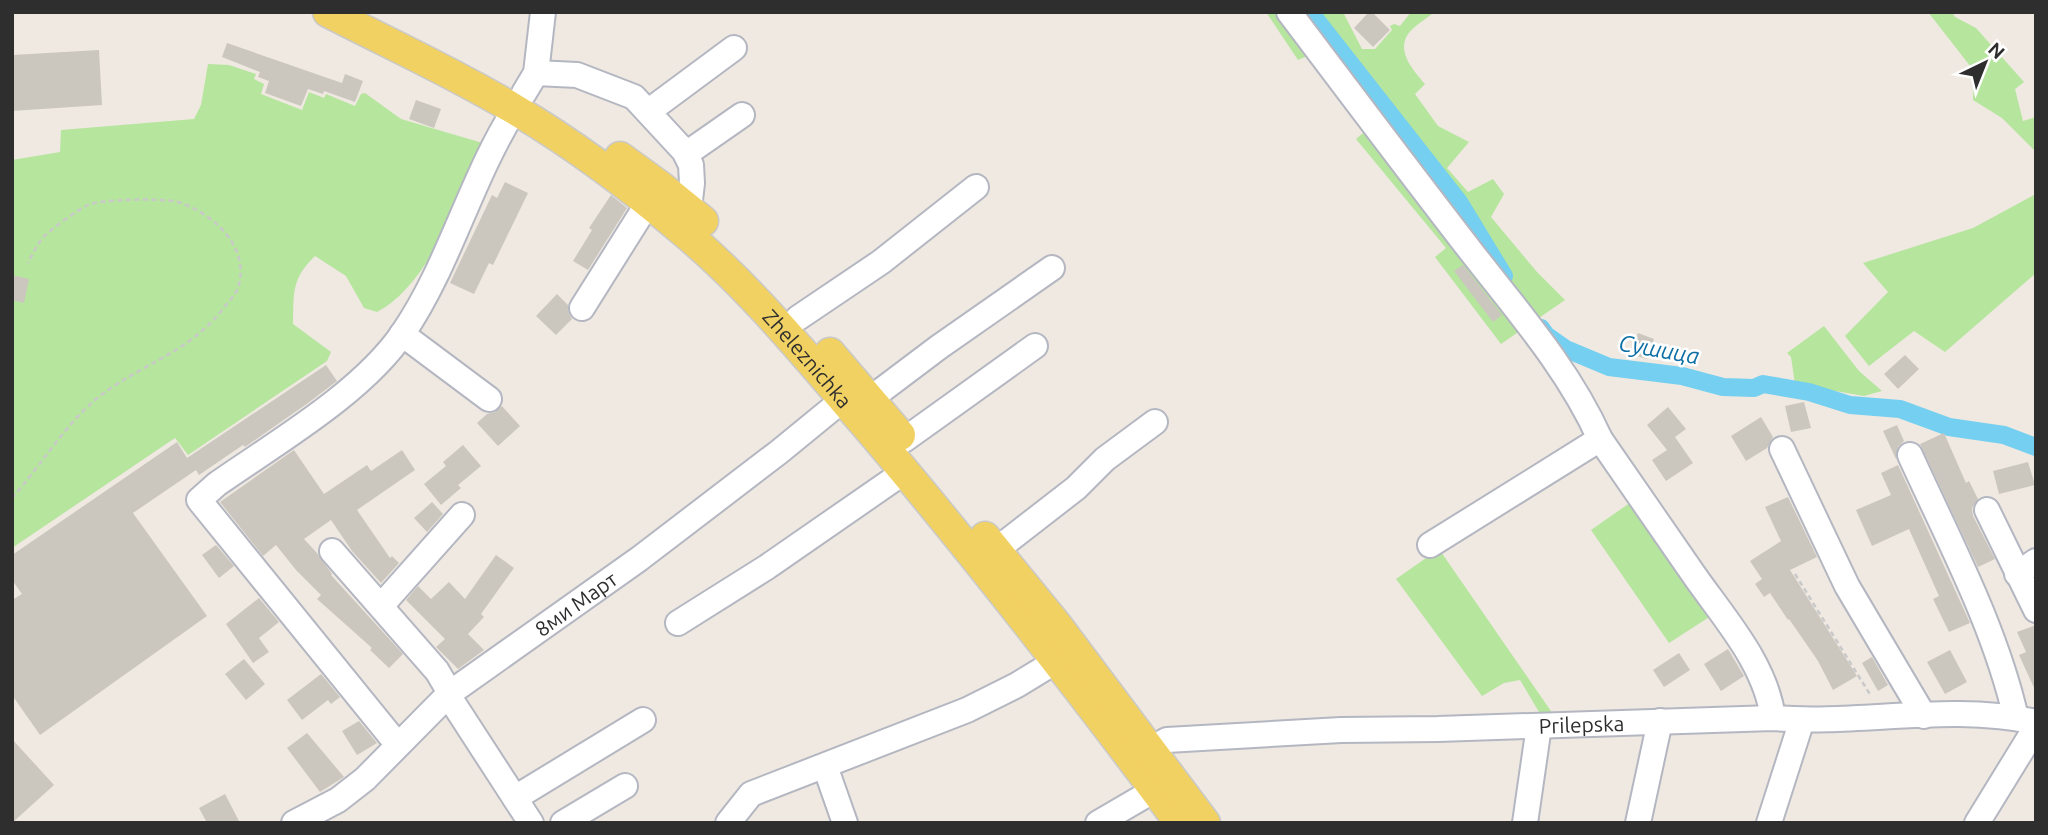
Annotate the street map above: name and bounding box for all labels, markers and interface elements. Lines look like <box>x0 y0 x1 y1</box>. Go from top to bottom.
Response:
north arrow <box>1950 28 2020 98</box>
text: N <box>1984 38 2009 63</box>
street label: Zheleznichka <box>758 304 857 413</box>
water label: Сушица <box>1617 330 1701 368</box>
street label: 8ми Март <box>530 566 622 641</box>
street label: Prilepska <box>1538 711 1625 738</box>

